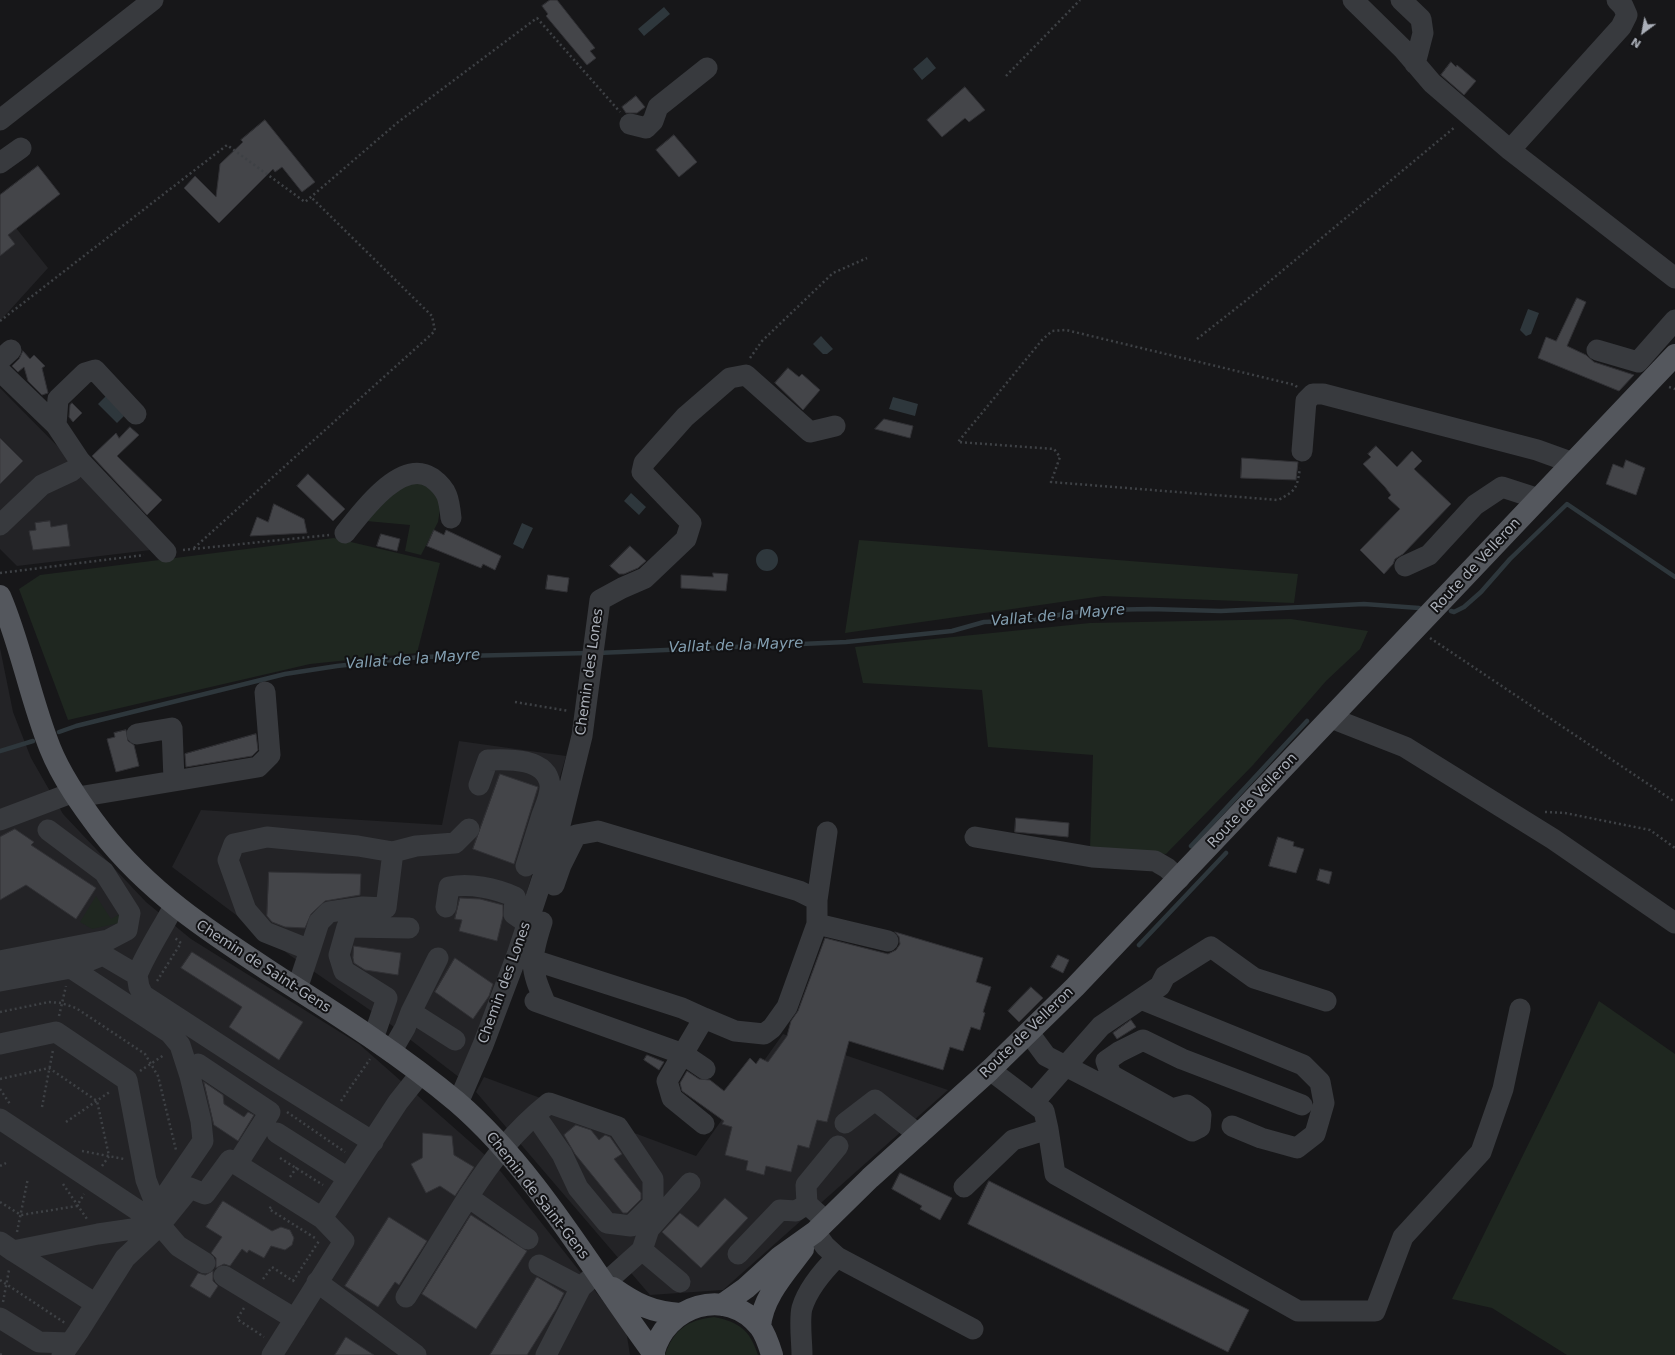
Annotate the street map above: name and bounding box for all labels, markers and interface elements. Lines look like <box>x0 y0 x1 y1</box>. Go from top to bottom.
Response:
north arrow <box>1623 12 1663 52</box>
text: N <box>1629 35 1644 51</box>
street label: Route de Velleron <box>1428 515 1524 617</box>
water label: Vallat de la Mayre <box>990 601 1126 631</box>
street label: Chemin des Lones <box>573 607 607 737</box>
water label: Vallat de la Mayre <box>668 635 804 657</box>
water label: Vallat de la Mayre <box>345 646 481 674</box>
street label: Route de Velleron <box>1205 750 1301 852</box>
street label: Chemin de Saint-Gens <box>193 917 333 1017</box>
street label: Chemin des Lones <box>475 920 535 1046</box>
street label: Route de Velleron <box>977 984 1077 1082</box>
street label: Chemin de Saint-Gens <box>482 1129 592 1263</box>

